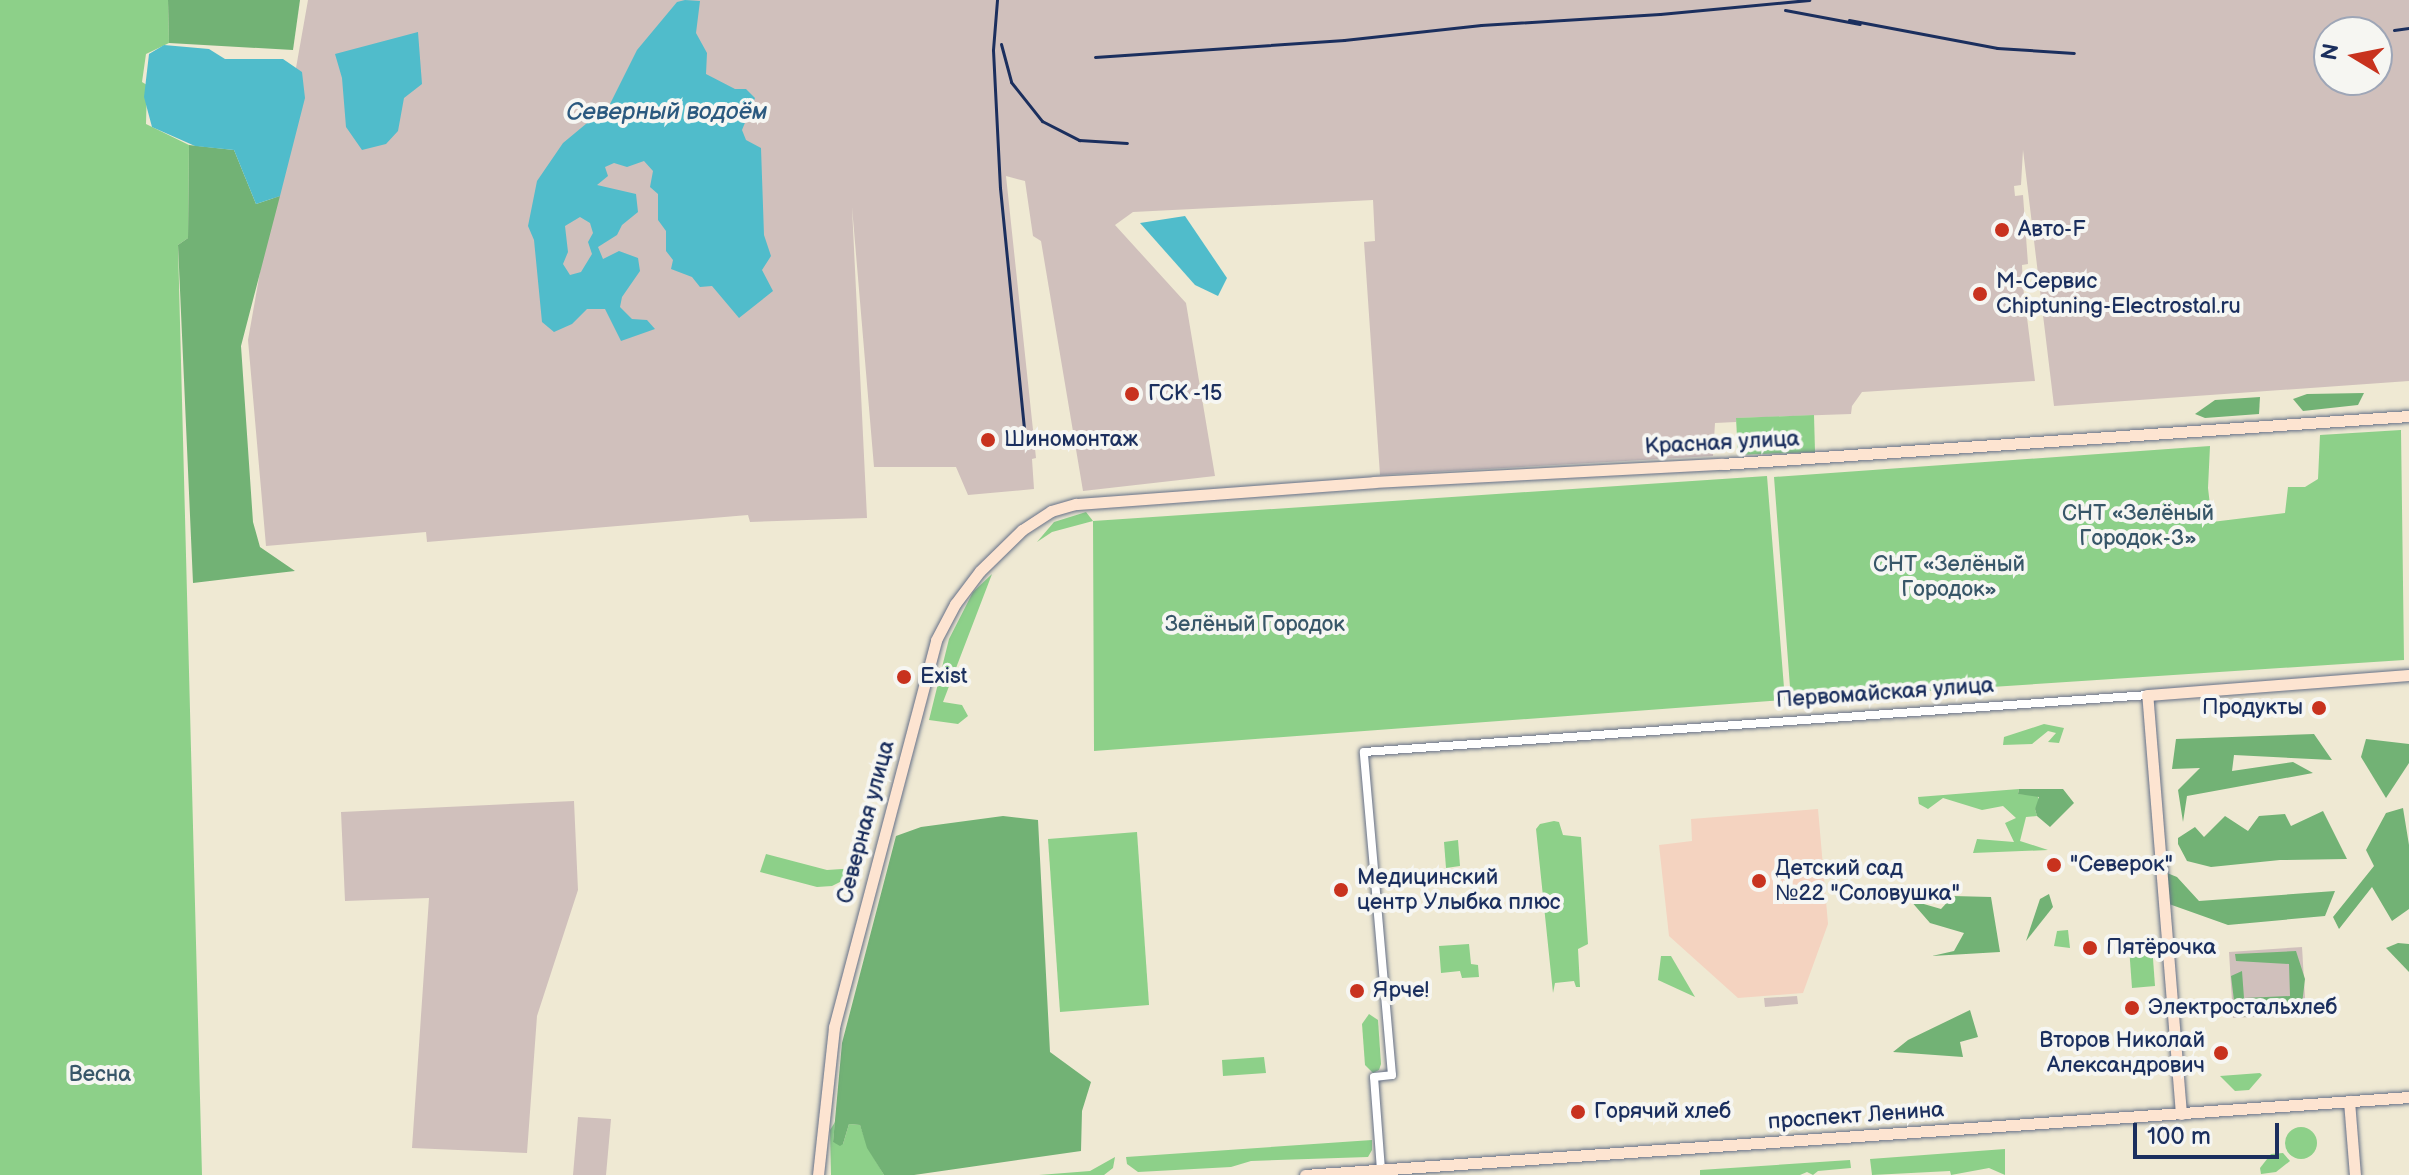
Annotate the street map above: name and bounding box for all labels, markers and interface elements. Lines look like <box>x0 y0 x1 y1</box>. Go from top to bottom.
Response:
north arrow <box>2313 16 2393 96</box>
text: N <box>2316 42 2346 63</box>
water label: Северный водоём <box>566 98 768 126</box>
place label: Авто-F <box>2018 217 2085 243</box>
marker: Авто-F <box>1993 221 2011 239</box>
place label: M-Сервис Chiptuning-Electrostal.ru <box>1996 268 2241 320</box>
marker: M-Сервис Chiptuning-Electrostal.ru <box>1971 285 1989 303</box>
place label: ГСК -15 <box>1148 381 1223 407</box>
marker: ГСК -15 <box>1123 385 1141 403</box>
street label: Красная улица <box>1644 426 1800 460</box>
place label: Шиномонтаж <box>1004 427 1138 453</box>
marker: Шиномонтаж <box>979 431 997 449</box>
park label: СНТ «Зелёный Городок-3» <box>2062 500 2214 552</box>
park label: СНТ «Зелёный Городок» <box>1873 551 2025 602</box>
park label: Зелёный Городок <box>1165 612 1345 638</box>
place label: Exist <box>920 664 968 690</box>
marker: Exist <box>895 668 913 686</box>
street label: Первомайская улица <box>1775 672 1995 714</box>
place label: Продукты <box>2202 695 2303 721</box>
marker: Продукты <box>2310 699 2328 717</box>
street label: Северная улица <box>832 738 900 906</box>
place label: "Северок" <box>2070 852 2173 878</box>
place label: Детский сад №22 "Соловушка" <box>1775 855 1960 906</box>
marker: "Северок" <box>2045 856 2063 874</box>
place label: Медицинский центр Улыбка плюс <box>1357 864 1561 916</box>
marker: Детский сад №22 "Соловушка" <box>1750 872 1768 890</box>
marker: Медицинский центр Улыбка плюс <box>1332 881 1350 899</box>
place label: Пятёрочка <box>2106 935 2216 961</box>
marker: Пятёрочка <box>2081 939 2099 957</box>
place label: Ярче! <box>1373 978 1429 1004</box>
marker: Ярче! <box>1348 982 1366 1000</box>
place label: Электростальхлеб <box>2148 995 2337 1021</box>
marker: Электростальхлеб <box>2123 999 2141 1017</box>
place label: Второв Николай Александрович <box>2039 1027 2205 1078</box>
marker: Второв Николай Александрович <box>2212 1044 2230 1062</box>
park label: Весна <box>69 1062 131 1088</box>
street label: проспект Ленина <box>1767 1097 1945 1135</box>
place label: Горячий хлеб <box>1594 1099 1731 1125</box>
marker: Горячий хлеб <box>1569 1103 1587 1121</box>
scale bar <box>2137 1107 2283 1157</box>
text: 100 m <box>2147 1122 2211 1151</box>

